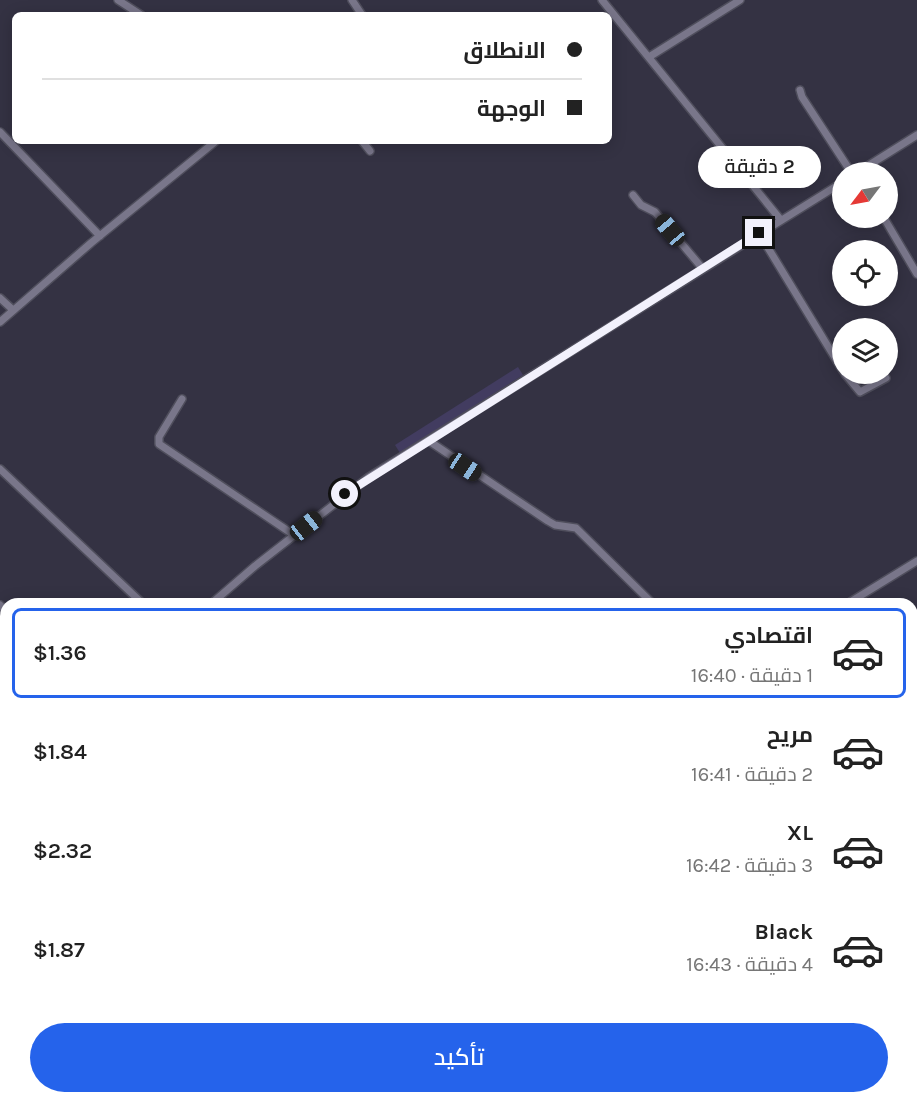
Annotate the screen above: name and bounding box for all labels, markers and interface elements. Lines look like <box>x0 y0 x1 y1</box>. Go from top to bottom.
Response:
text: الانطلاق <box>463 38 546 64</box>
text: الوجهة <box>477 96 546 122</box>
callout: 2 دقيقة <box>698 146 820 188</box>
text: 2 دقيقة <box>724 155 795 178</box>
north arrow <box>832 162 898 228</box>
map controls <box>832 162 898 384</box>
car <box>652 210 688 250</box>
route end <box>745 219 772 246</box>
button: locate <box>832 240 898 306</box>
button: layers <box>832 318 898 384</box>
car <box>445 450 485 484</box>
route start <box>331 480 358 507</box>
car <box>286 508 326 544</box>
text: اقتصادي <box>724 623 813 649</box>
icon: car <box>831 626 885 680</box>
text: $1.36 <box>33 640 87 666</box>
text: 1 دقيقة · 16:40 <box>691 664 813 687</box>
text: مريح <box>767 722 813 748</box>
icon: car <box>831 725 885 779</box>
text: $1.84 <box>33 739 87 765</box>
text: 2 دقيقة · 16:41 <box>691 763 813 786</box>
text: XL <box>787 820 813 846</box>
icon: car <box>831 824 885 878</box>
text: $2.32 <box>33 838 92 864</box>
text: 3 دقيقة · 16:42 <box>686 854 813 877</box>
text: Black <box>755 919 813 945</box>
icon: car <box>831 923 885 977</box>
text: $1.87 <box>33 937 85 963</box>
text: 4 دقيقة · 16:43 <box>686 953 813 976</box>
button: تأكيد <box>30 1023 888 1092</box>

